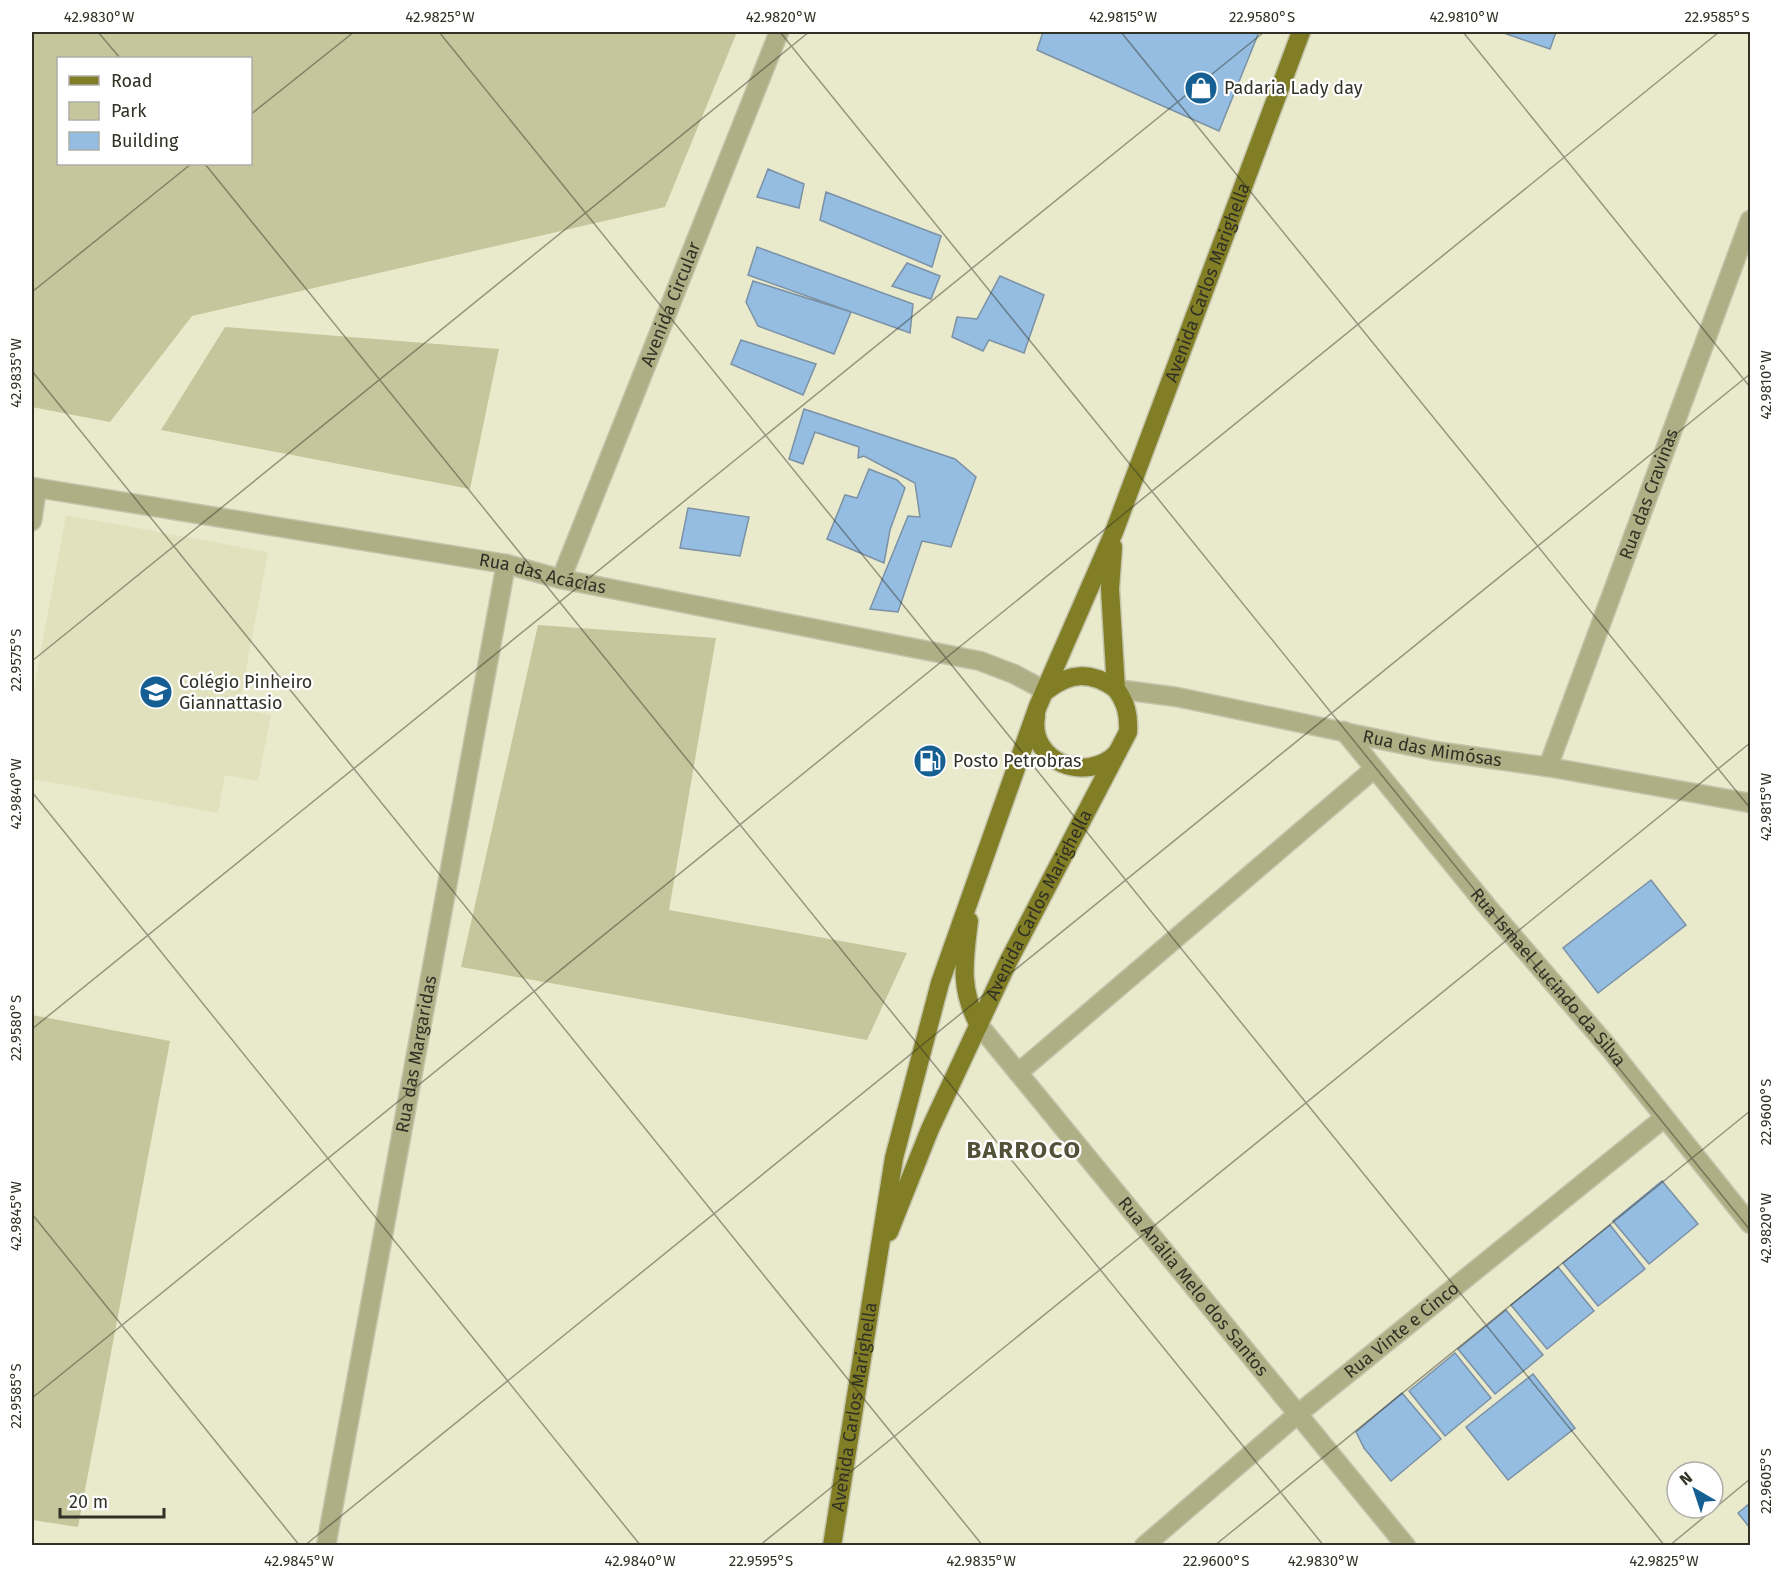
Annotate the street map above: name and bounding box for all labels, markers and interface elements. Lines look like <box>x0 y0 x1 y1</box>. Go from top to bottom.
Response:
text: 42.9830°W <box>64 8 135 26</box>
text: 42.9825°W <box>405 8 475 26</box>
text: 42.9820°W <box>746 8 817 26</box>
text: 42.9815°W <box>1089 8 1158 26</box>
text: 22.9580°S <box>1229 8 1295 26</box>
text: 42.9810°W <box>1429 8 1499 26</box>
text: 22.9585°S <box>1684 8 1750 26</box>
legend <box>57 57 252 165</box>
text: Road <box>111 70 153 92</box>
shop icon: Padaria Lady day <box>1183 70 1219 106</box>
place label: Padaria Lady day <box>1224 77 1363 99</box>
text: Park <box>111 100 147 122</box>
text: Building <box>111 130 179 152</box>
street label: Avenida Carlos Marighella <box>1160 180 1255 385</box>
street label: Avenida Circular <box>636 238 705 370</box>
text: 42.9835°W <box>7 338 25 408</box>
text: 42.9810°W <box>1757 350 1775 420</box>
street label: Rua das Cravinas <box>1615 426 1683 562</box>
street label: Rua das Acácias <box>477 549 608 599</box>
text: 22.9575°S <box>7 629 25 691</box>
place label: Colégio Pinheiro Giannattasio <box>179 671 312 714</box>
school or university icon: Colégio Pinheiro Giannattasio <box>138 674 174 710</box>
street label: Rua das Mimósas <box>1361 725 1503 771</box>
fuel station icon: Posto Petrobras <box>912 743 948 779</box>
place label: Posto Petrobras <box>953 750 1082 772</box>
text: 42.9840°W <box>7 758 25 830</box>
text: 42.9815°W <box>1757 772 1775 841</box>
street label: Avenida Carlos Marighella <box>981 806 1097 1004</box>
street label: Rua Ismael Lucindo da Silva <box>1466 884 1631 1071</box>
street label: Rua das Margaridas <box>391 974 441 1135</box>
text: 22.9580°S <box>7 995 25 1061</box>
text: 22.9600°S <box>1757 1079 1775 1145</box>
district label: BARROCO <box>966 1136 1082 1164</box>
text: 42.9845°W <box>7 1180 25 1251</box>
street label: Rua Anália Melo dos Santos <box>1113 1192 1273 1381</box>
text: 42.9820°W <box>1757 1192 1775 1263</box>
street label: Rua Vinte e Cinco <box>1340 1277 1463 1383</box>
street label: Avenida Carlos Marighella <box>827 1301 882 1513</box>
text: 22.9585°S <box>7 1363 25 1429</box>
text: 22.9605°S <box>1757 1448 1775 1514</box>
north arrow <box>1665 1460 1725 1520</box>
text: N <box>1676 1468 1696 1489</box>
scale bar <box>60 1481 164 1519</box>
text: 20 m <box>69 1491 108 1513</box>
text: 42.9845°W <box>264 1552 335 1570</box>
text: 42.9840°W <box>604 1552 676 1570</box>
text: 22.9595°S <box>729 1552 793 1570</box>
text: 42.9835°W <box>946 1552 1016 1570</box>
text: 22.9600°S <box>1183 1552 1249 1570</box>
text: 42.9830°W <box>1288 1552 1359 1570</box>
text: 42.9825°W <box>1629 1552 1699 1570</box>

